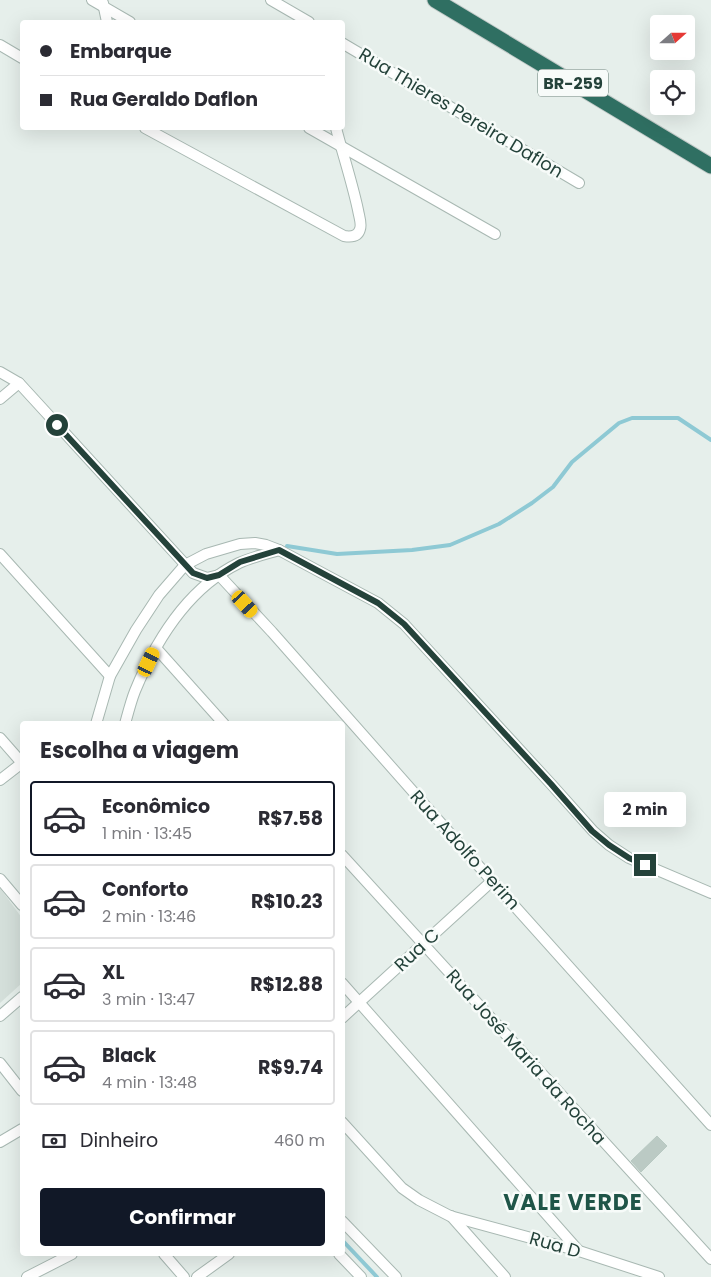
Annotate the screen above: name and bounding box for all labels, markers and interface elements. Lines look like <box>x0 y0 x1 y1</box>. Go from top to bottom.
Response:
north arrow <box>650 15 695 60</box>
map controls <box>650 15 695 115</box>
text: Embarque <box>70 38 172 65</box>
street label: Rua Thieres Pereira Daflon <box>354 42 568 184</box>
road number: BR-259 <box>538 70 608 96</box>
button: locate <box>650 70 695 115</box>
text: Rua Geraldo Daflon <box>70 86 258 113</box>
route start <box>46 414 68 436</box>
car <box>229 588 260 620</box>
car <box>135 645 162 679</box>
text: Escolha a viagem <box>40 735 239 766</box>
street label: Rua Adolfo Perim <box>405 784 526 915</box>
callout: 2 min <box>604 792 686 828</box>
text: Econômico <box>102 793 210 820</box>
icon: car <box>42 796 87 841</box>
text: 2 min <box>623 798 667 821</box>
text: R$7.58 <box>258 805 323 832</box>
text: 1 min · 13:45 <box>102 822 192 845</box>
route end <box>634 854 656 876</box>
text: Conforto <box>102 876 188 903</box>
icon: car <box>42 879 87 924</box>
text: R$10.23 <box>251 888 323 915</box>
text: 2 min · 13:46 <box>102 905 196 928</box>
street label: Rua C <box>389 922 445 977</box>
text: XL <box>102 959 125 986</box>
icon: car <box>42 962 87 1007</box>
street label: Rua José Maria da Rocha <box>441 964 612 1150</box>
text: R$12.88 <box>250 971 323 998</box>
text: 3 min · 13:47 <box>102 988 195 1011</box>
text: Black <box>102 1042 156 1069</box>
icon: car <box>42 1045 87 1090</box>
text: R$9.74 <box>258 1054 323 1081</box>
text: 4 min · 13:48 <box>102 1071 197 1094</box>
icon: cash <box>40 1127 68 1155</box>
text: Dinheiro <box>80 1127 158 1154</box>
text: 460 m <box>274 1129 325 1152</box>
district label: VALE VERDE <box>503 1187 643 1218</box>
button: Confirmar <box>40 1188 325 1246</box>
street label: Rua D <box>527 1225 584 1264</box>

